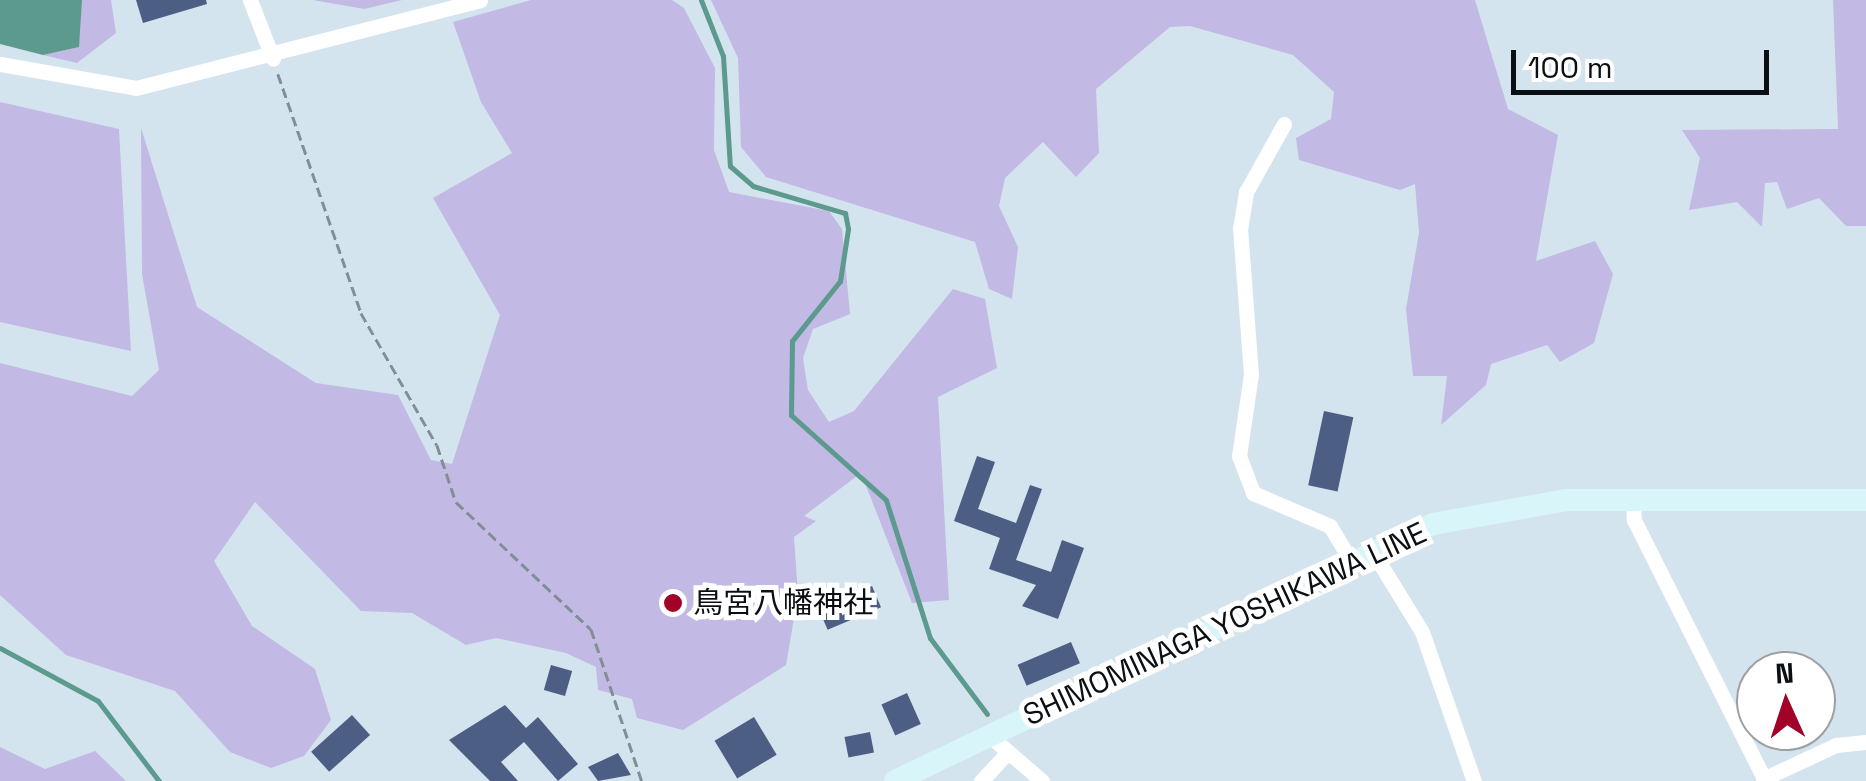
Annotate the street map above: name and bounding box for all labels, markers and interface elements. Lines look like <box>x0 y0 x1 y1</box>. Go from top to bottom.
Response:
scale bar <box>1516 30 1774 92</box>
text: 100 m <box>1528 48 1613 87</box>
street label: SHIMOMINAGA YOSHIKAWA LINE <box>1017 514 1433 734</box>
place label: 鳥宮八幡神社 <box>693 585 873 621</box>
marker: 鳥宮八幡神社 <box>662 592 684 614</box>
north arrow <box>1736 651 1836 751</box>
text: N <box>1774 655 1795 692</box>

